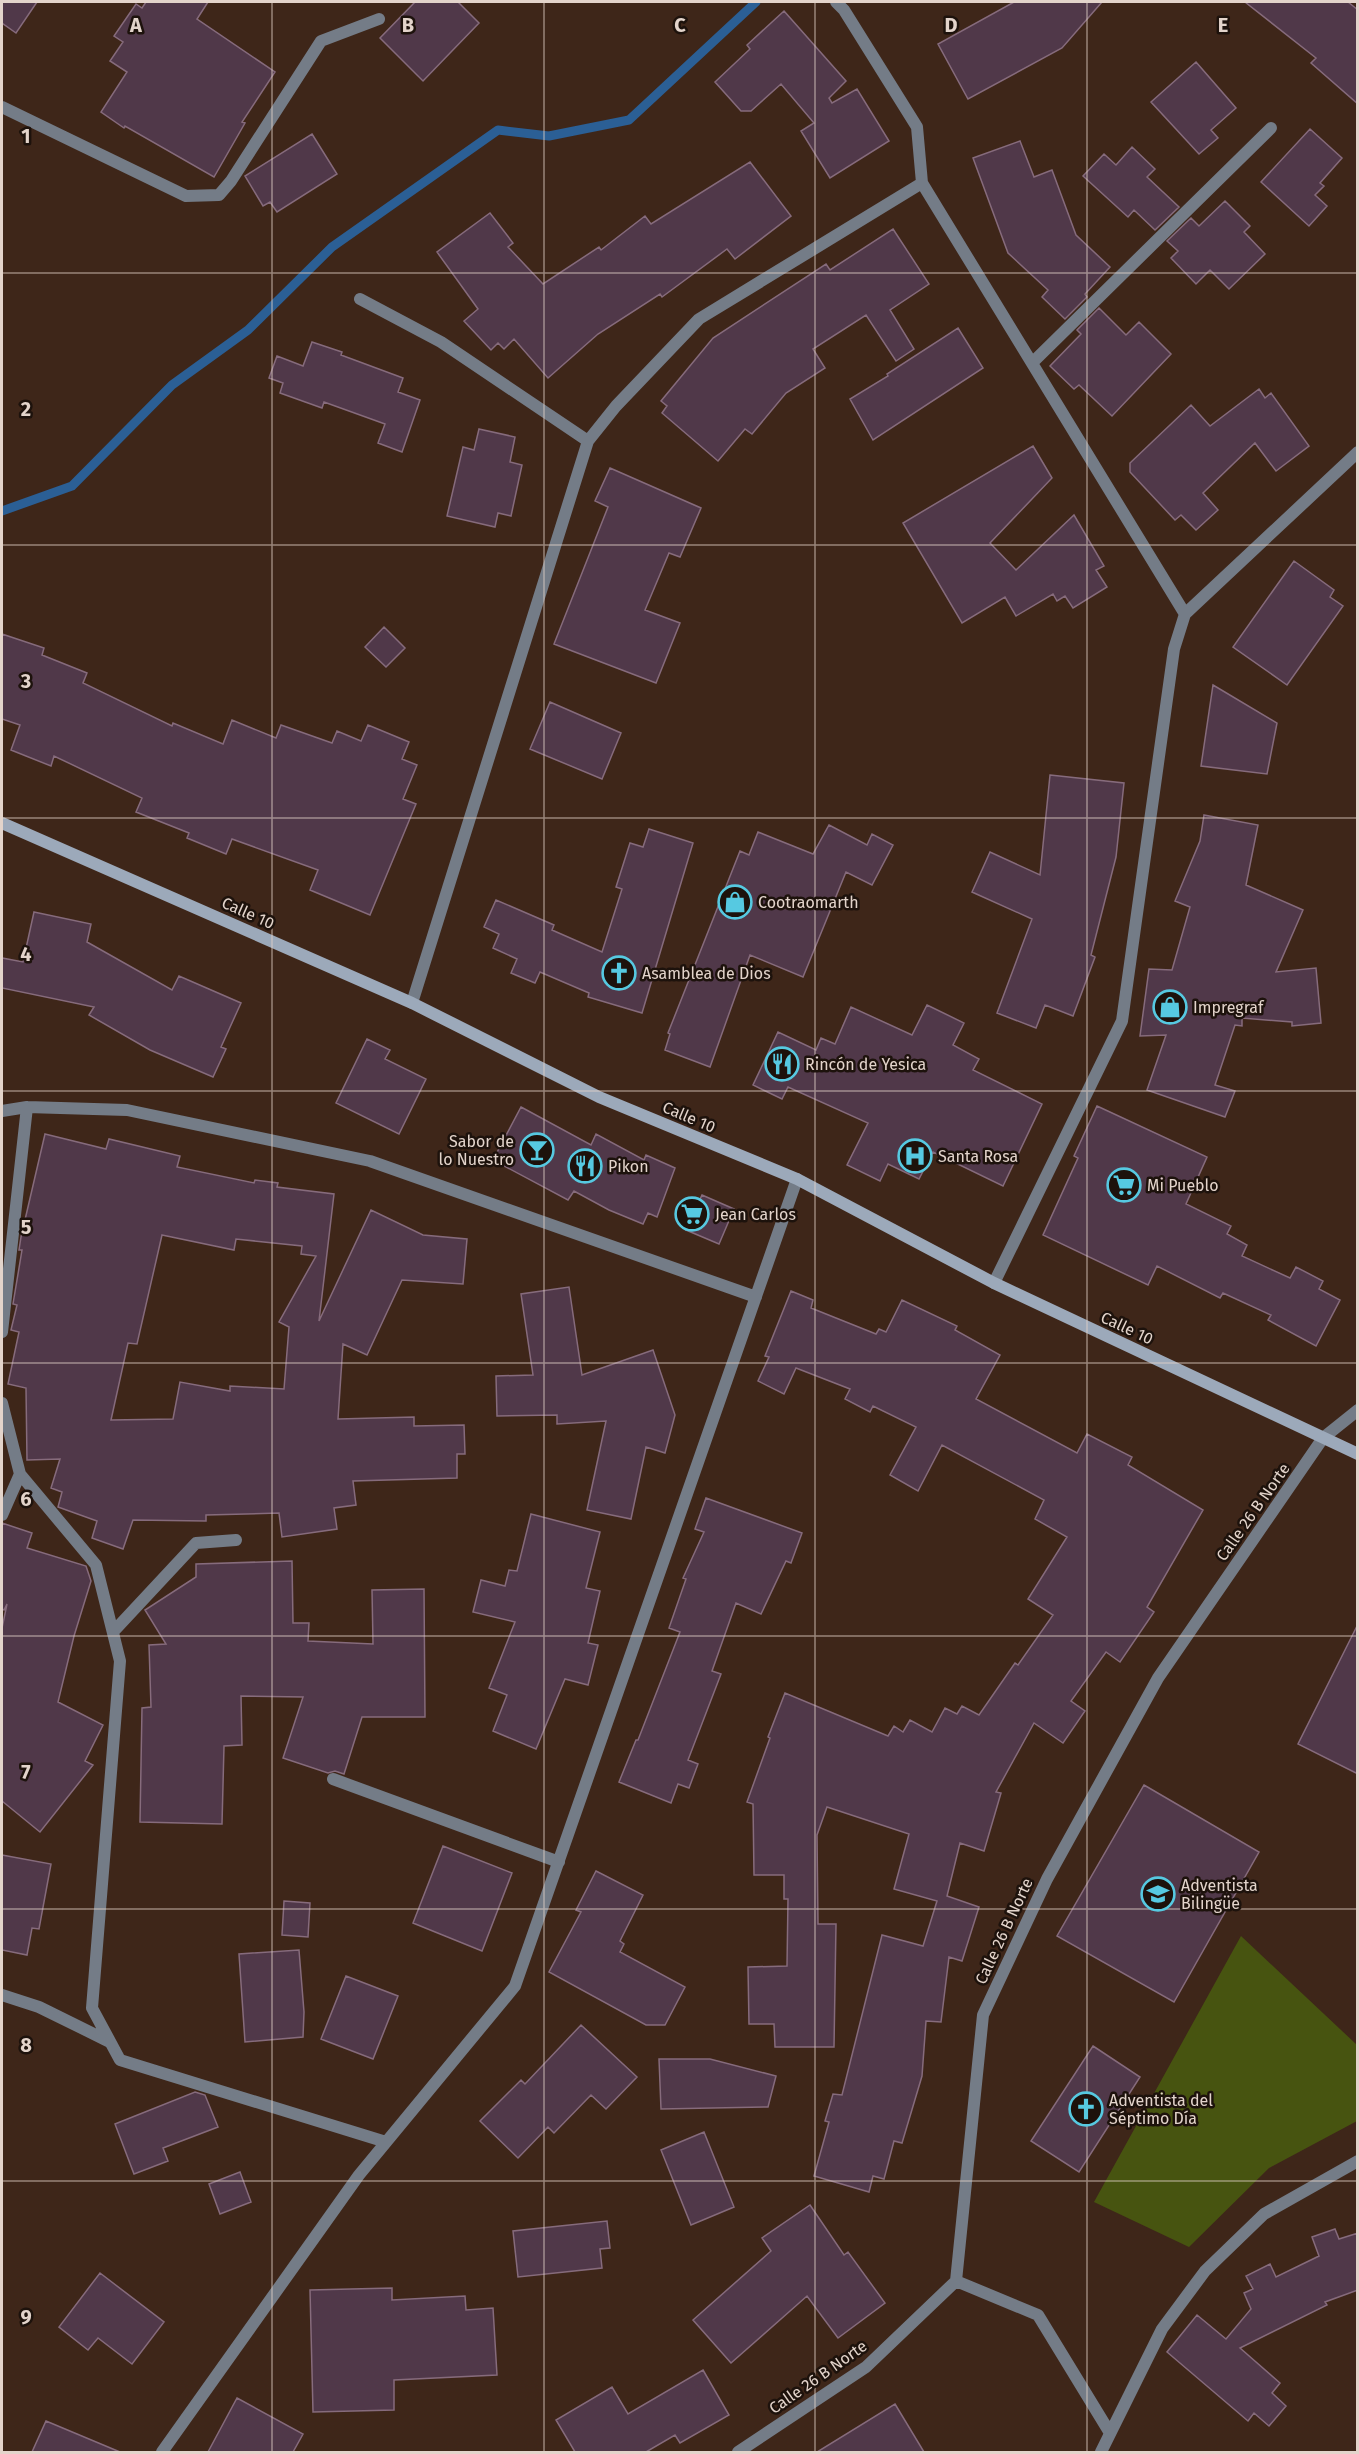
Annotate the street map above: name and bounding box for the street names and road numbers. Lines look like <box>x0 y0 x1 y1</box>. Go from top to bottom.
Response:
street label: Calle 10 <box>219 893 277 933</box>
street label: Calle 10 <box>660 1097 718 1137</box>
street label: Calle 10 <box>1098 1308 1156 1348</box>
street label: Calle 26 B Norte <box>1212 1459 1294 1565</box>
street label: Calle 26 B Norte <box>971 1875 1037 1987</box>
street label: Calle 26 B Norte <box>765 2336 871 2418</box>

